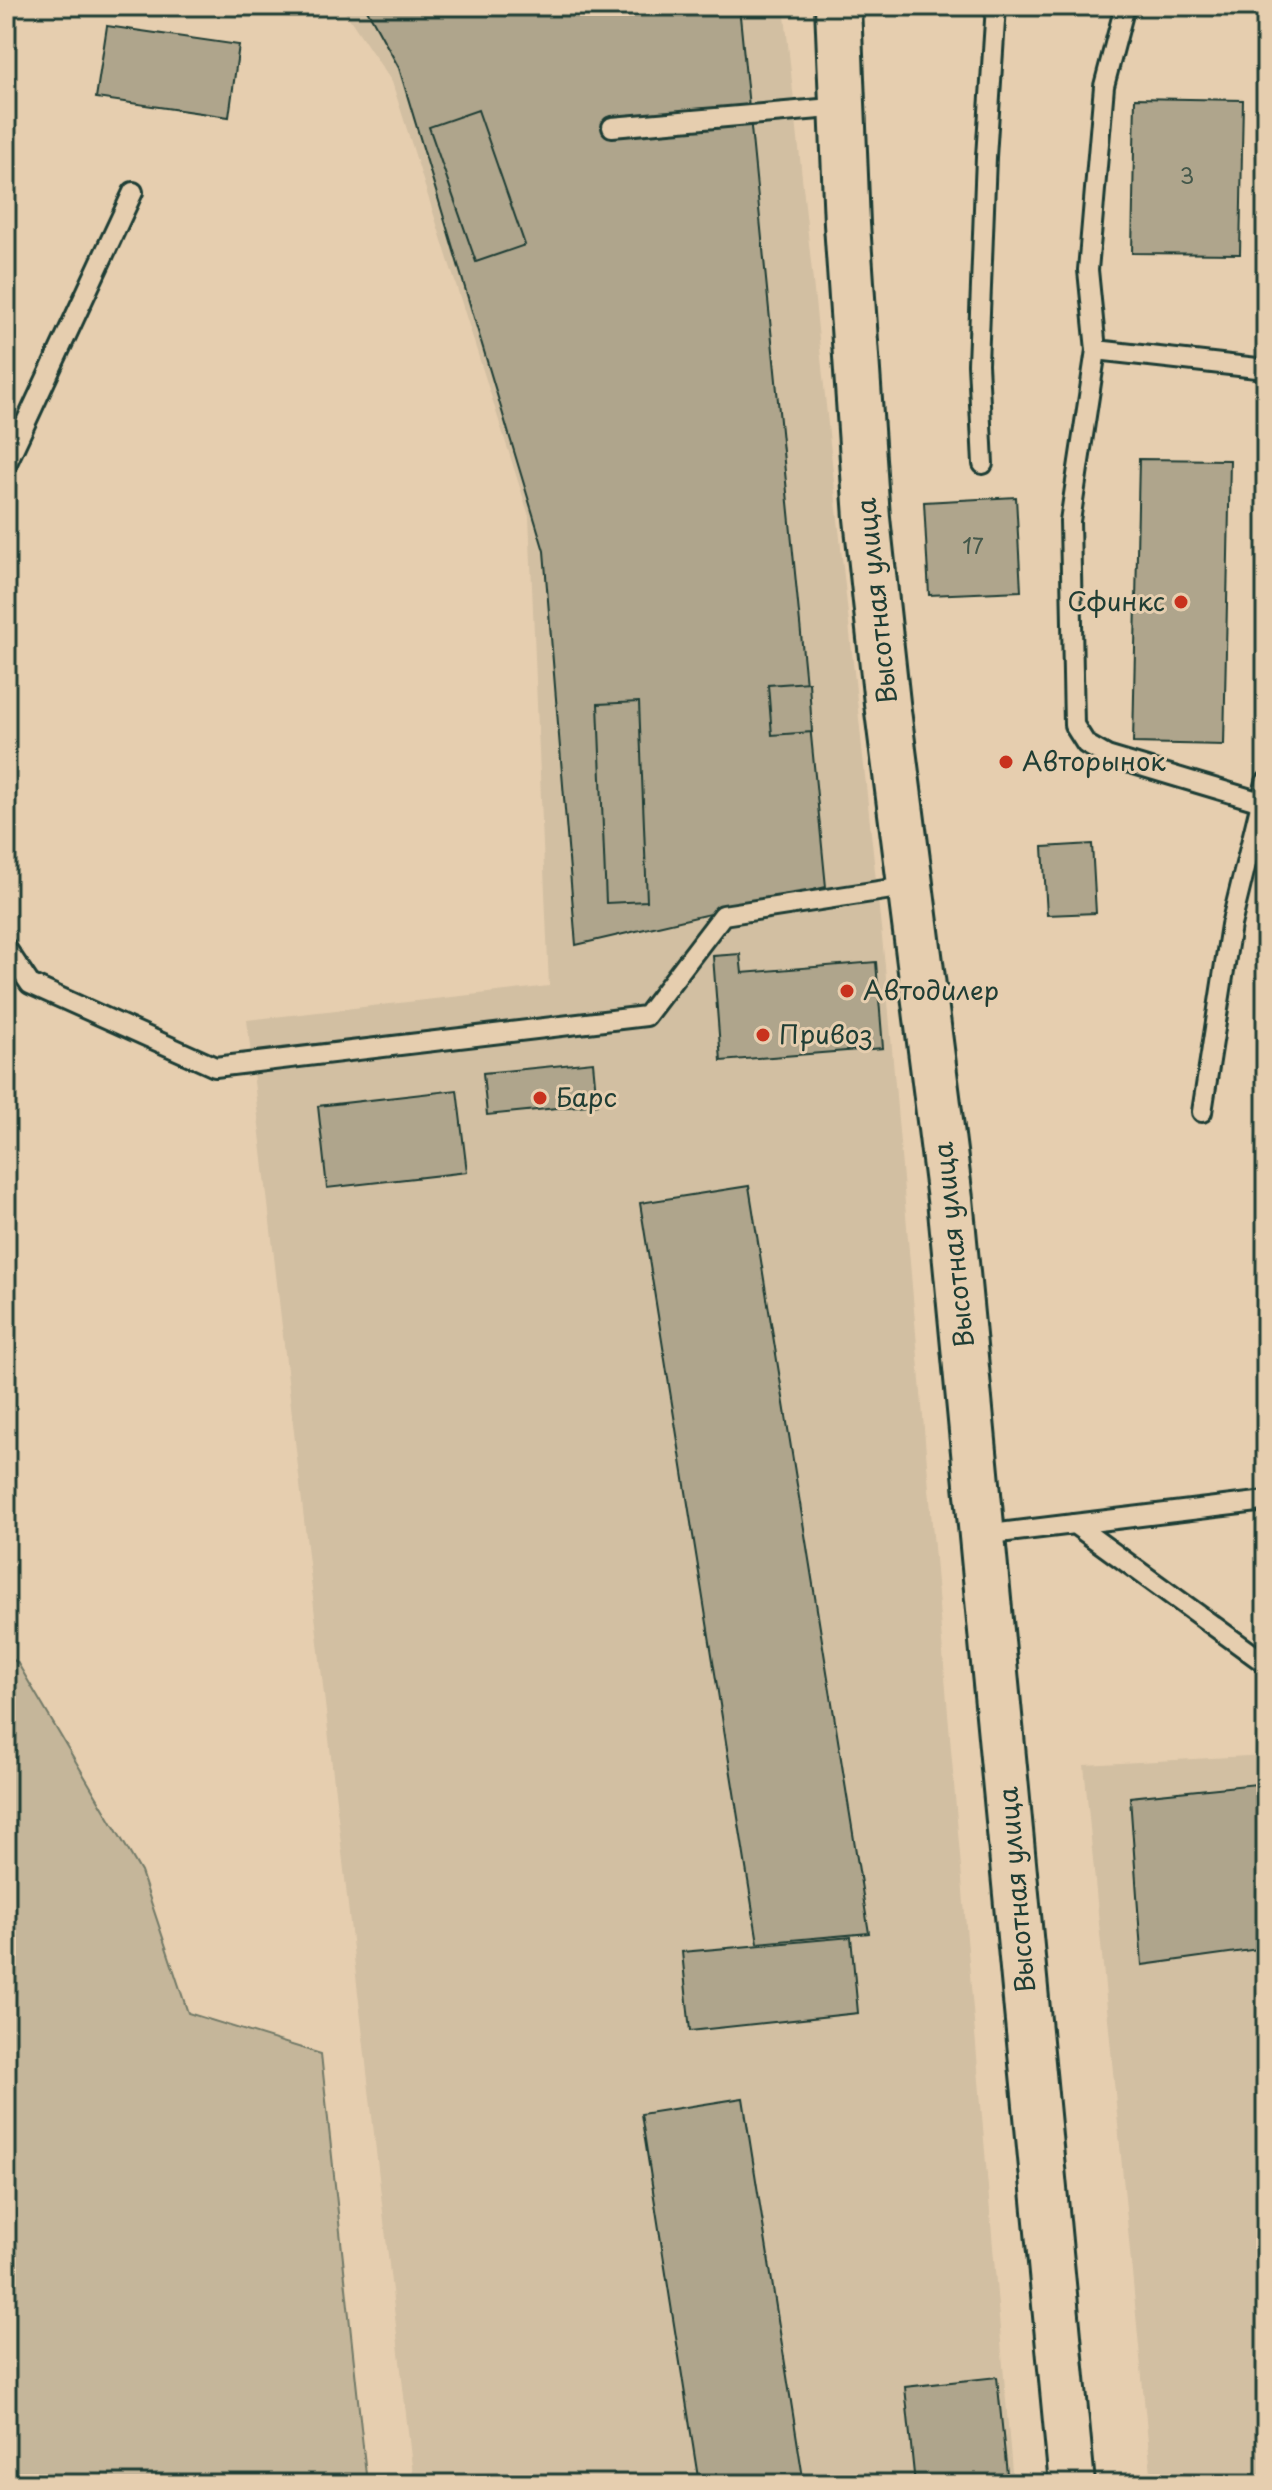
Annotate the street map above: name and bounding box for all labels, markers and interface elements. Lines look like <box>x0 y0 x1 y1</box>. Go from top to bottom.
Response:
house number: 3 <box>1180 158 1194 191</box>
street label: Высотная улица <box>845 496 906 706</box>
house number: 17 <box>962 528 984 561</box>
place label: Сфинкс <box>1067 581 1165 620</box>
marker: Сфинкс <box>1172 593 1190 611</box>
place label: Авторынок <box>1022 741 1166 780</box>
marker: Авторынок <box>997 753 1015 771</box>
place label: Автодилер <box>863 970 999 1009</box>
marker: Автодилер <box>838 982 856 1000</box>
place label: Привоз <box>779 1014 873 1053</box>
marker: Привоз <box>754 1026 772 1044</box>
place label: Барс <box>556 1077 617 1116</box>
marker: Барс <box>531 1089 549 1107</box>
street label: Высотная улица <box>922 1140 983 1350</box>
street label: Высотная улица <box>987 1785 1044 1995</box>

